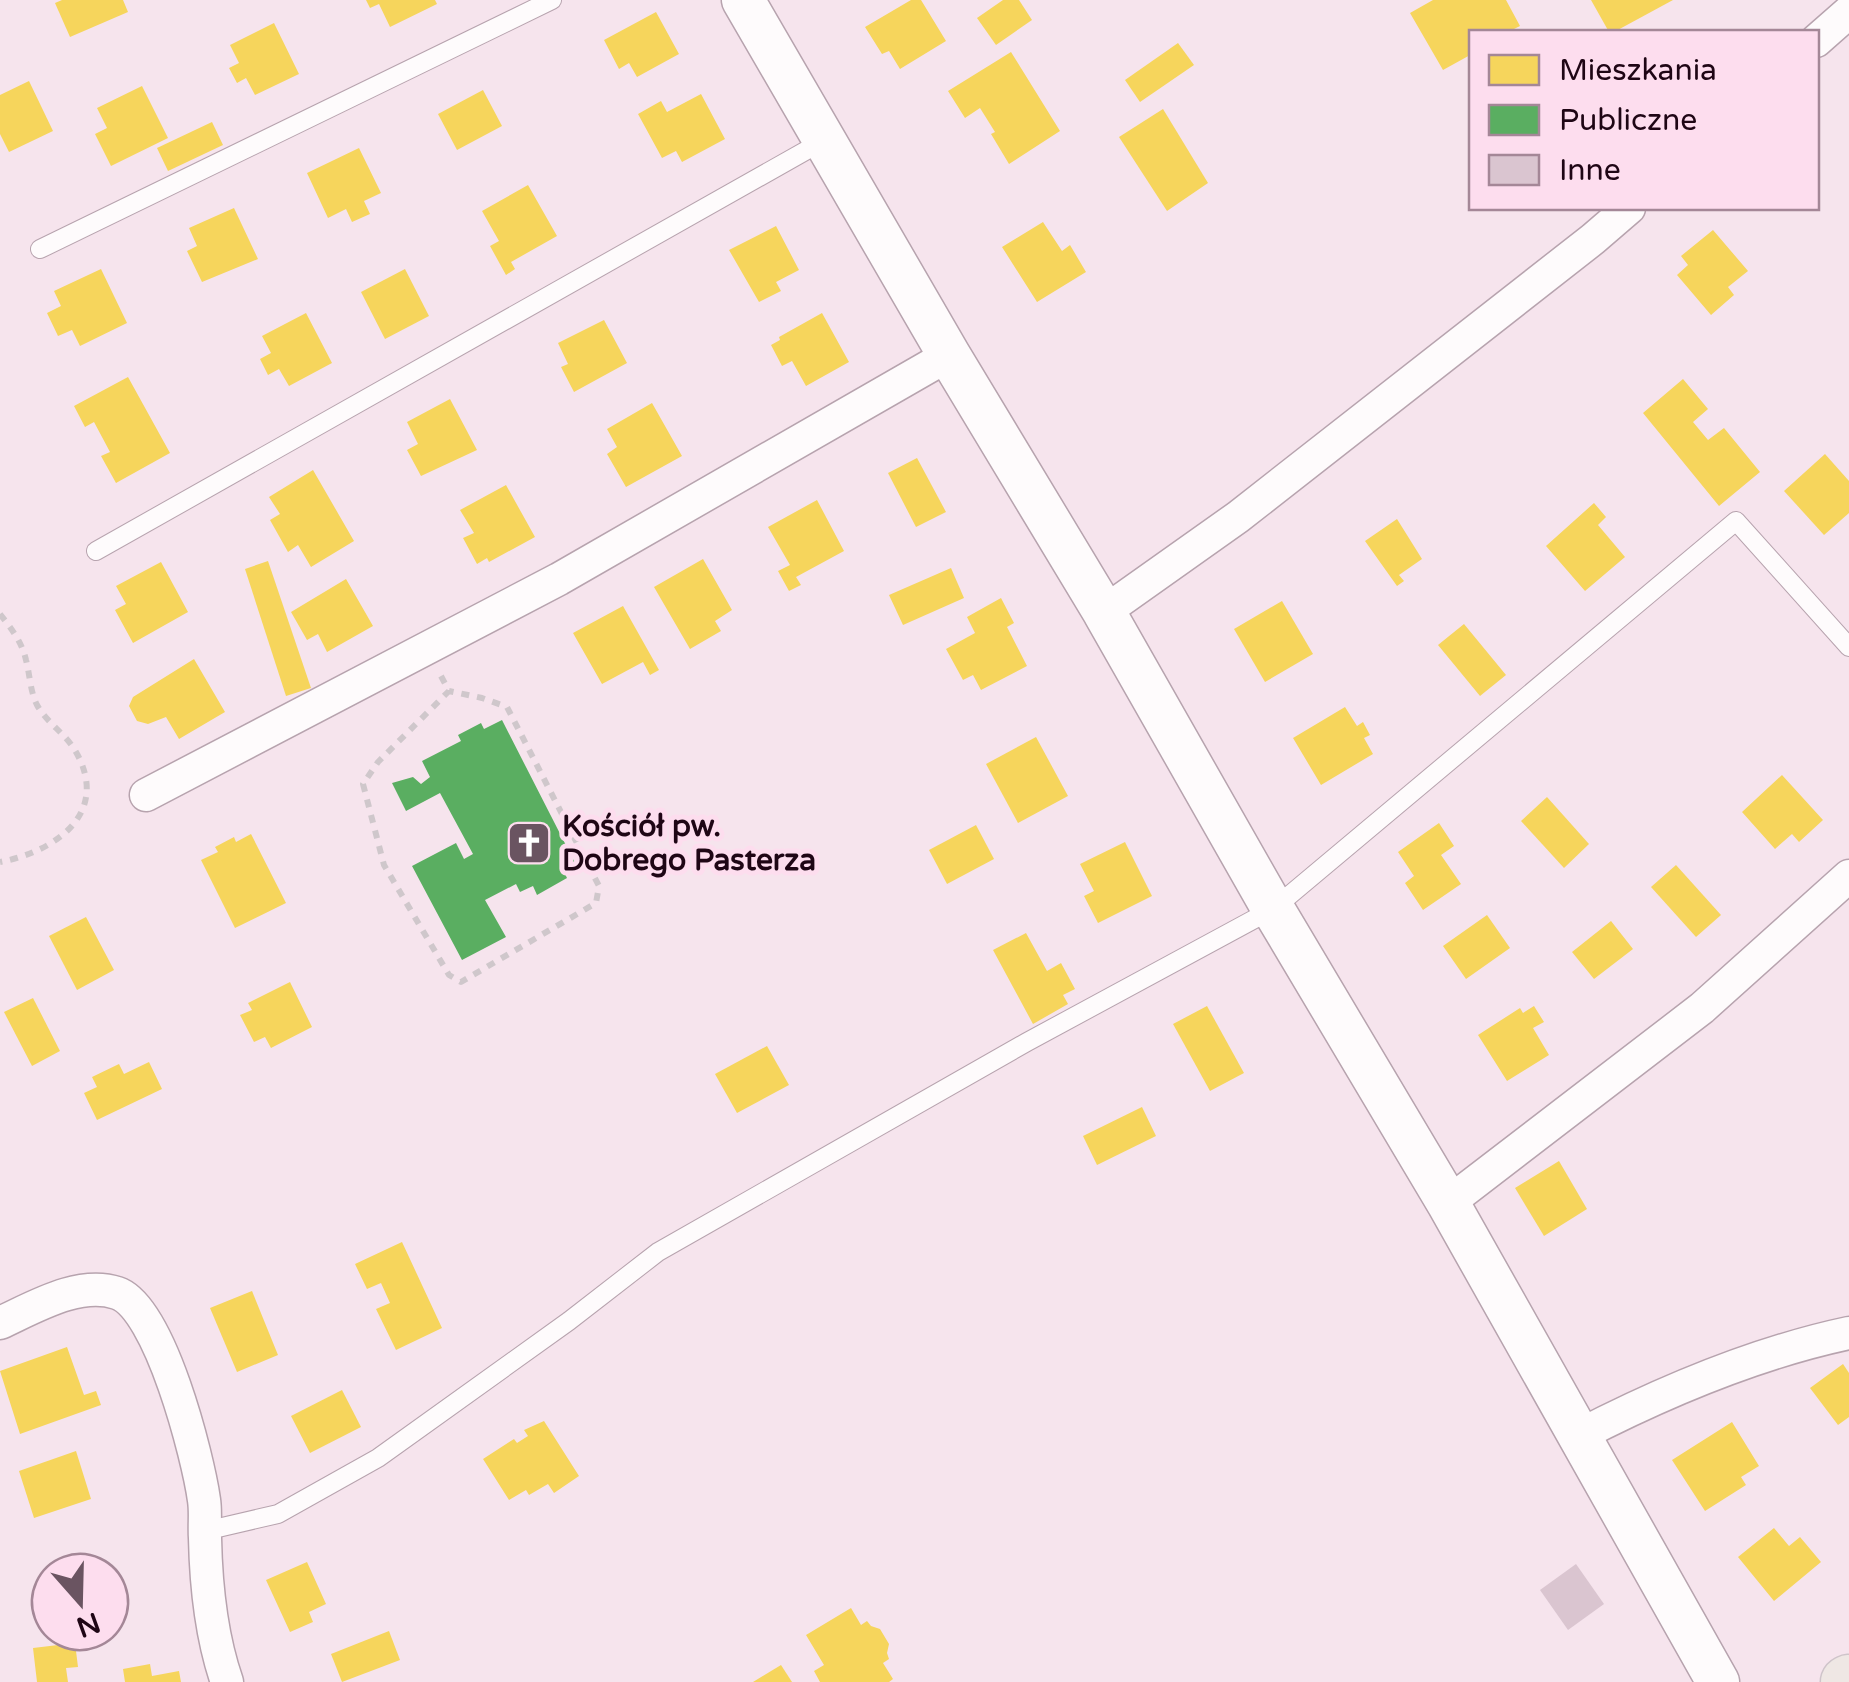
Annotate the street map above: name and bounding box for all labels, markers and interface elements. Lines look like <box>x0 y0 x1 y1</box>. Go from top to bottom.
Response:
legend <box>1469 30 1819 210</box>
text: Mieszkania <box>1559 52 1717 89</box>
text: Publiczne <box>1559 102 1697 139</box>
text: Inne <box>1559 152 1621 189</box>
place label: Kościół pw. Dobrego Pasterza <box>562 808 816 879</box>
church icon: Kościół pw. Dobrego Pasterza <box>506 820 552 866</box>
north arrow <box>30 1552 130 1652</box>
text: N <box>72 1605 105 1644</box>

